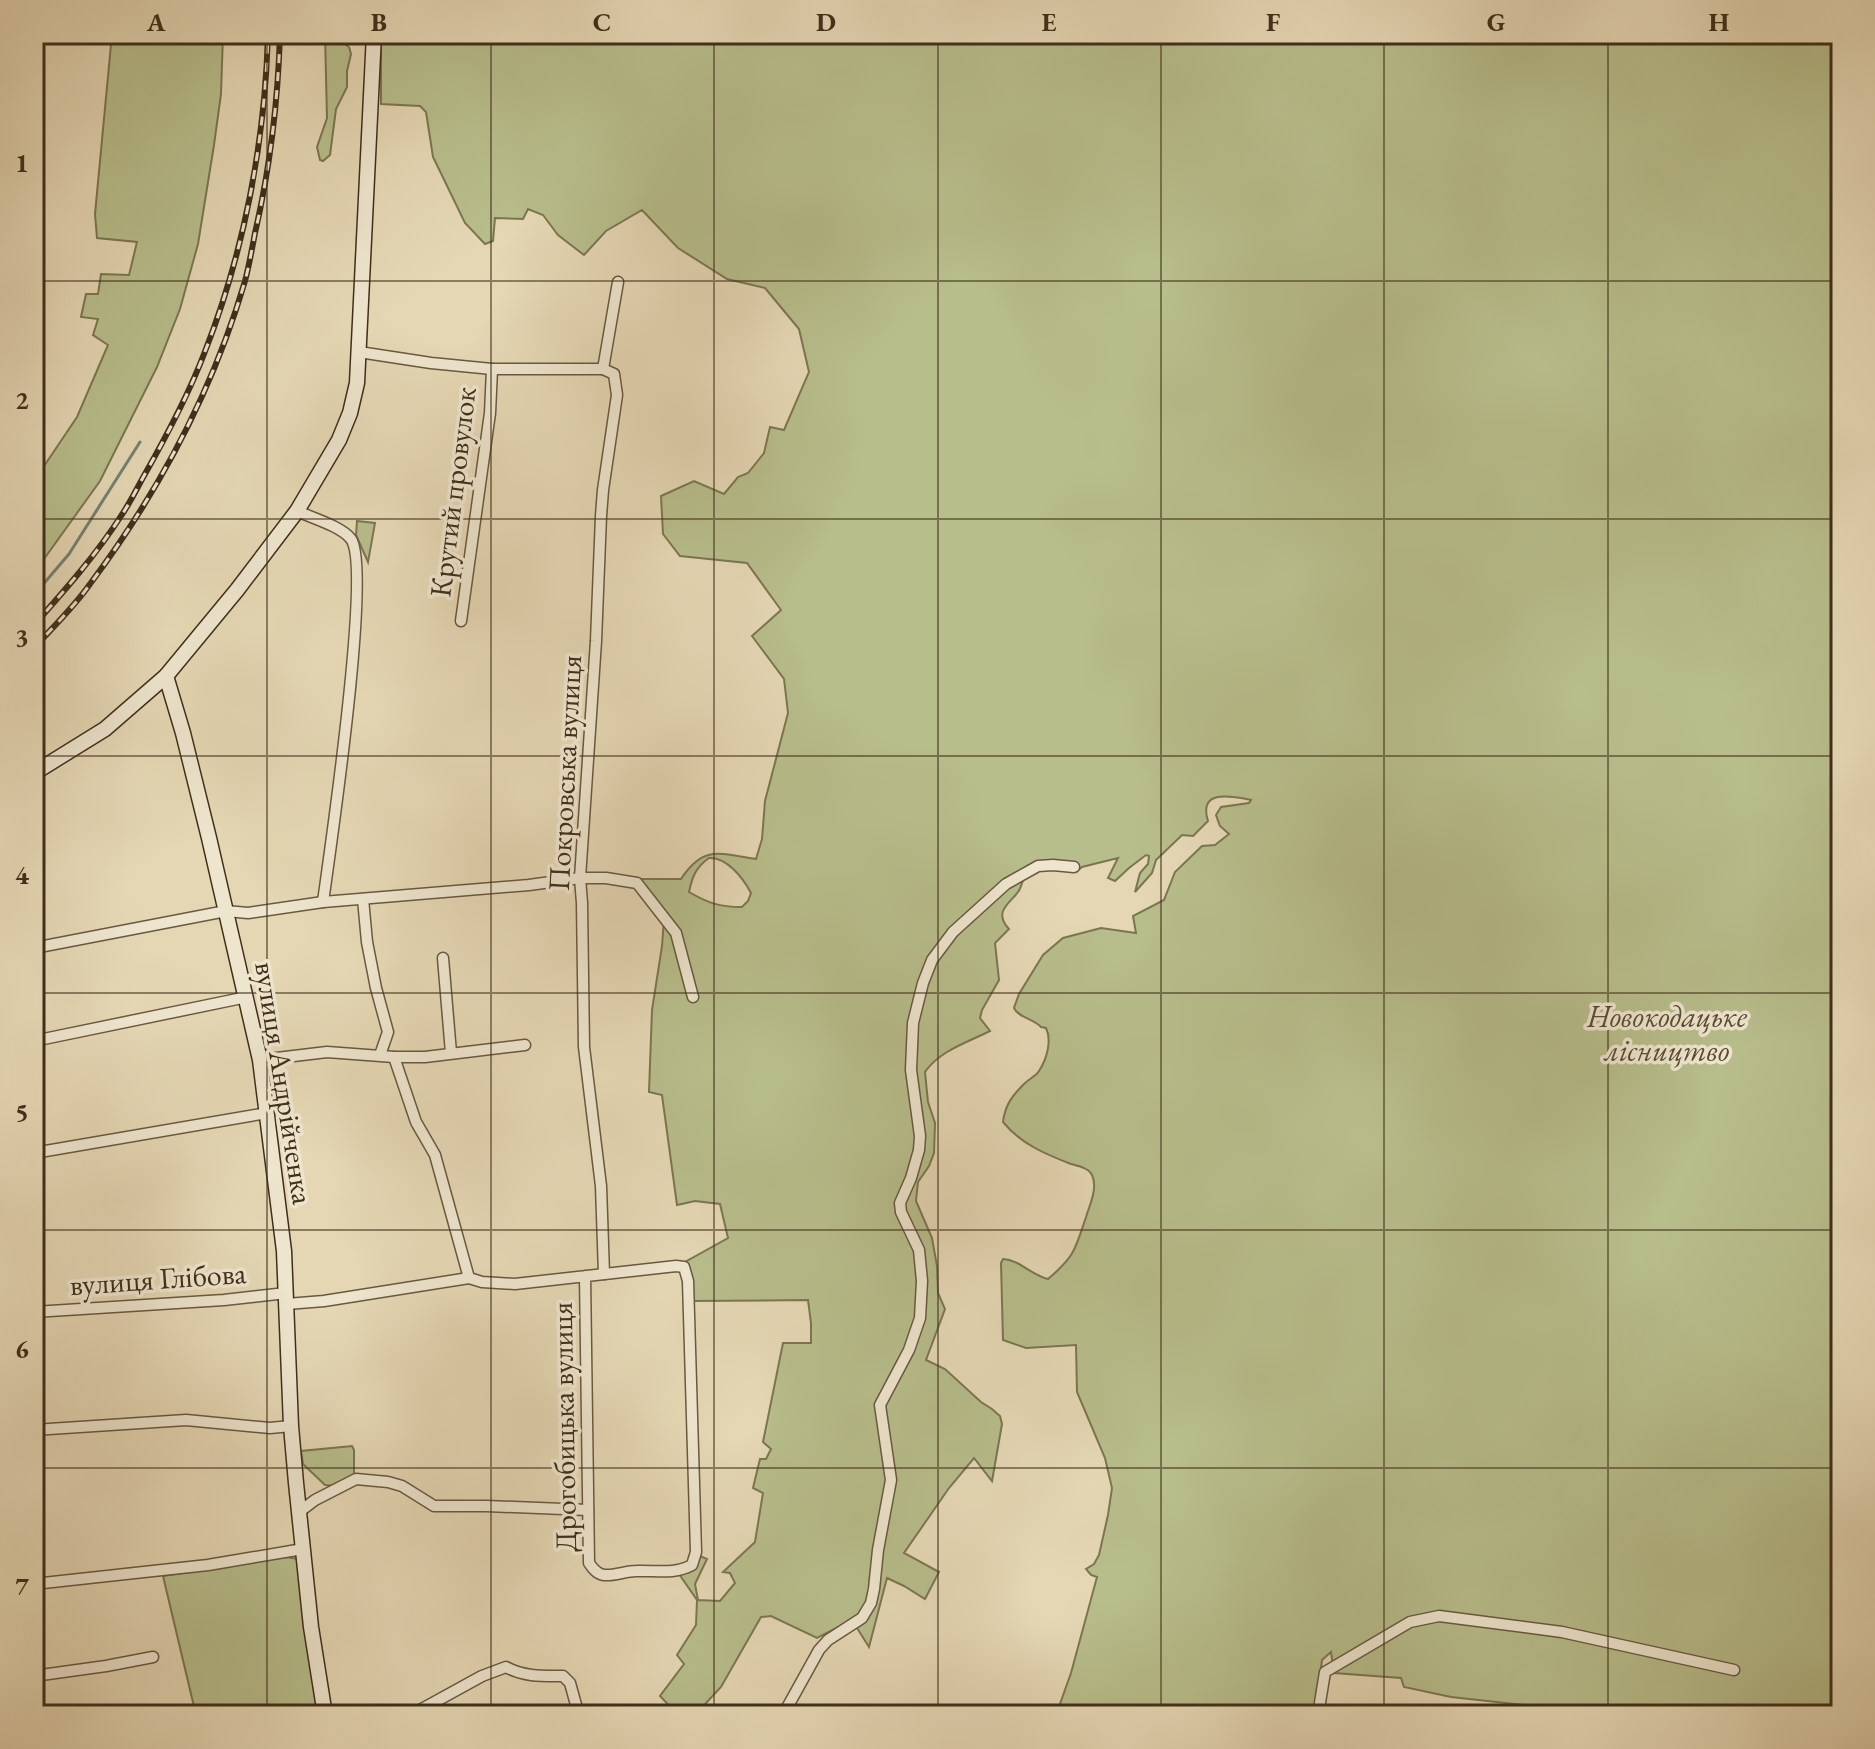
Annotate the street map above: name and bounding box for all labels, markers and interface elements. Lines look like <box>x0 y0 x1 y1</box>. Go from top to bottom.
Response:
text: A <box>146 5 166 39</box>
text: B <box>371 5 387 39</box>
text: C <box>593 5 611 39</box>
text: D <box>816 5 836 39</box>
text: E <box>1042 5 1057 39</box>
text: F <box>1266 5 1280 39</box>
text: G <box>1487 5 1506 39</box>
text: H <box>1709 5 1730 39</box>
text: 1 <box>15 146 29 180</box>
text: 2 <box>15 383 29 417</box>
street label: Крутий провулок <box>420 385 485 599</box>
text: 3 <box>15 620 29 654</box>
street label: Покровська вулиця <box>539 654 590 892</box>
text: 4 <box>15 858 29 892</box>
street label: вулиця Андрійченка <box>246 959 323 1207</box>
park label: Новокодацьке лісництво <box>1586 997 1748 1070</box>
text: 5 <box>15 1095 29 1129</box>
street label: вулиця Глібова <box>69 1253 247 1304</box>
street label: Дрогобицька вулиця <box>542 1302 585 1552</box>
text: 6 <box>15 1332 29 1366</box>
text: 7 <box>15 1569 29 1603</box>

